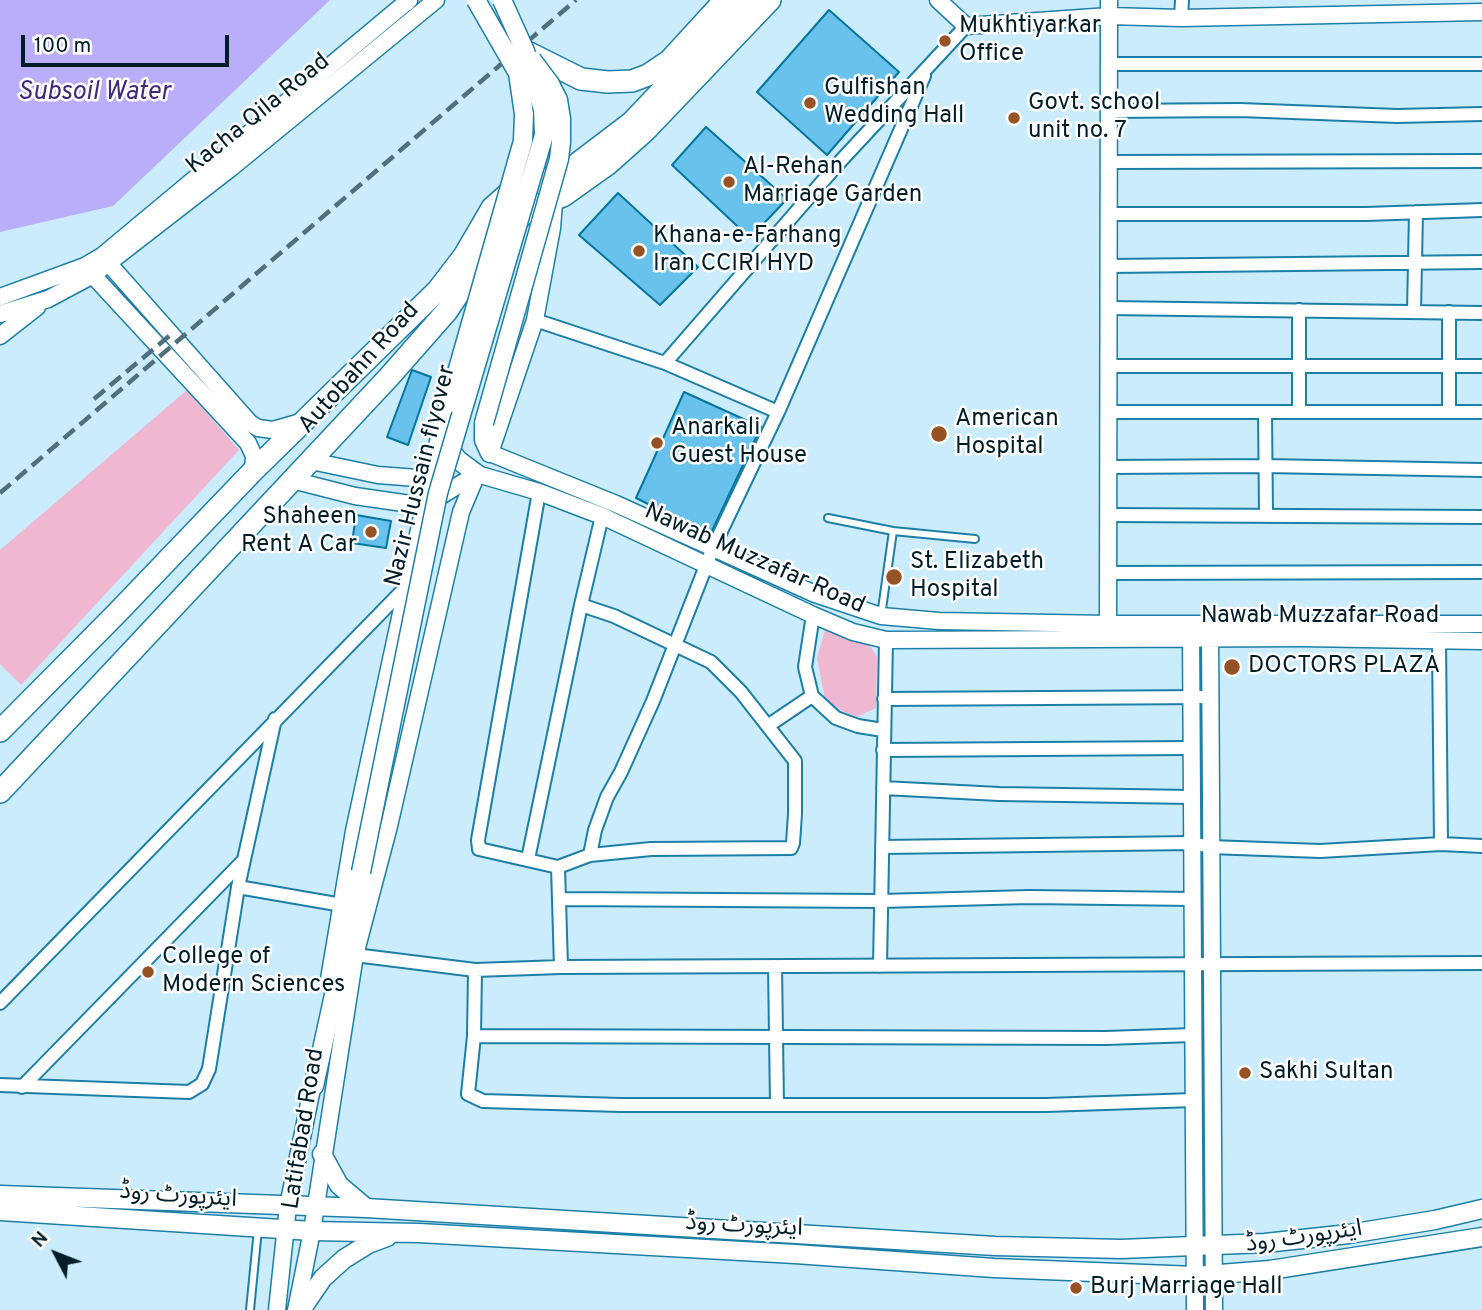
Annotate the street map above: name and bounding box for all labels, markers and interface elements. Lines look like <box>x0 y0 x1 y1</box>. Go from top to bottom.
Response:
place label: Mukhtiyarkar Office <box>959 13 1101 69</box>
scale bar <box>24 21 233 65</box>
text: 100 m <box>34 33 91 60</box>
marker: Mukhtiyarkar Office <box>937 33 953 49</box>
street label: Kacha Qila Road <box>182 48 336 182</box>
place label: Gulfishan Wedding Hall <box>824 75 964 131</box>
water label: Subsoil Water <box>18 78 170 110</box>
place label: Govt. school unit no. 7 <box>1028 90 1160 146</box>
marker: Gulfishan Wedding Hall <box>802 95 818 111</box>
marker: Govt. school unit no. 7 <box>1006 110 1022 126</box>
place label: Al-Rehan Marriage Garden <box>743 154 922 210</box>
marker: Al-Rehan Marriage Garden <box>721 174 737 190</box>
place label: Khana-e-Farhang Iran CCIRI HYD <box>653 223 842 279</box>
marker: Khana-e-Farhang Iran CCIRI HYD <box>631 243 647 259</box>
street label: Autobahn Road <box>293 297 427 441</box>
street label: Nazir Hussain flyover <box>381 362 463 590</box>
place label: American Hospital <box>955 406 1059 462</box>
place label: Anarkali Guest House <box>671 415 807 471</box>
marker: American Hospital <box>929 424 949 444</box>
marker: Anarkali Guest House <box>649 435 665 451</box>
street label: Nawab Muzzafar Road <box>639 498 869 622</box>
place label: Shaheen Rent A Car <box>241 504 357 560</box>
marker: Shaheen Rent A Car <box>363 524 379 540</box>
place label: St. Elizabeth Hospital <box>910 549 1044 605</box>
marker: St. Elizabeth Hospital <box>884 567 904 587</box>
street label: Nawab Muzzafar Road <box>1201 603 1439 631</box>
place label: DOCTORS PLAZA <box>1248 653 1440 681</box>
marker: DOCTORS PLAZA <box>1222 657 1242 677</box>
place label: College of Modern Sciences <box>162 944 345 1000</box>
marker: College of Modern Sciences <box>140 964 156 980</box>
street label: Latifabad Road <box>278 1047 332 1211</box>
place label: Sakhi Sultan <box>1259 1059 1393 1087</box>
marker: Sakhi Sultan <box>1237 1065 1253 1081</box>
street label: ایئرپورٹ روڈ <box>118 1179 238 1215</box>
street label: ایئرپورٹ روڈ <box>684 1210 804 1244</box>
street label: ایئرپورٹ روڈ <box>1244 1216 1364 1260</box>
north arrow <box>21 1219 91 1289</box>
text: N <box>27 1227 54 1253</box>
place label: Burj Marriage Hall <box>1090 1274 1283 1302</box>
marker: Burj Marriage Hall <box>1068 1280 1084 1296</box>

